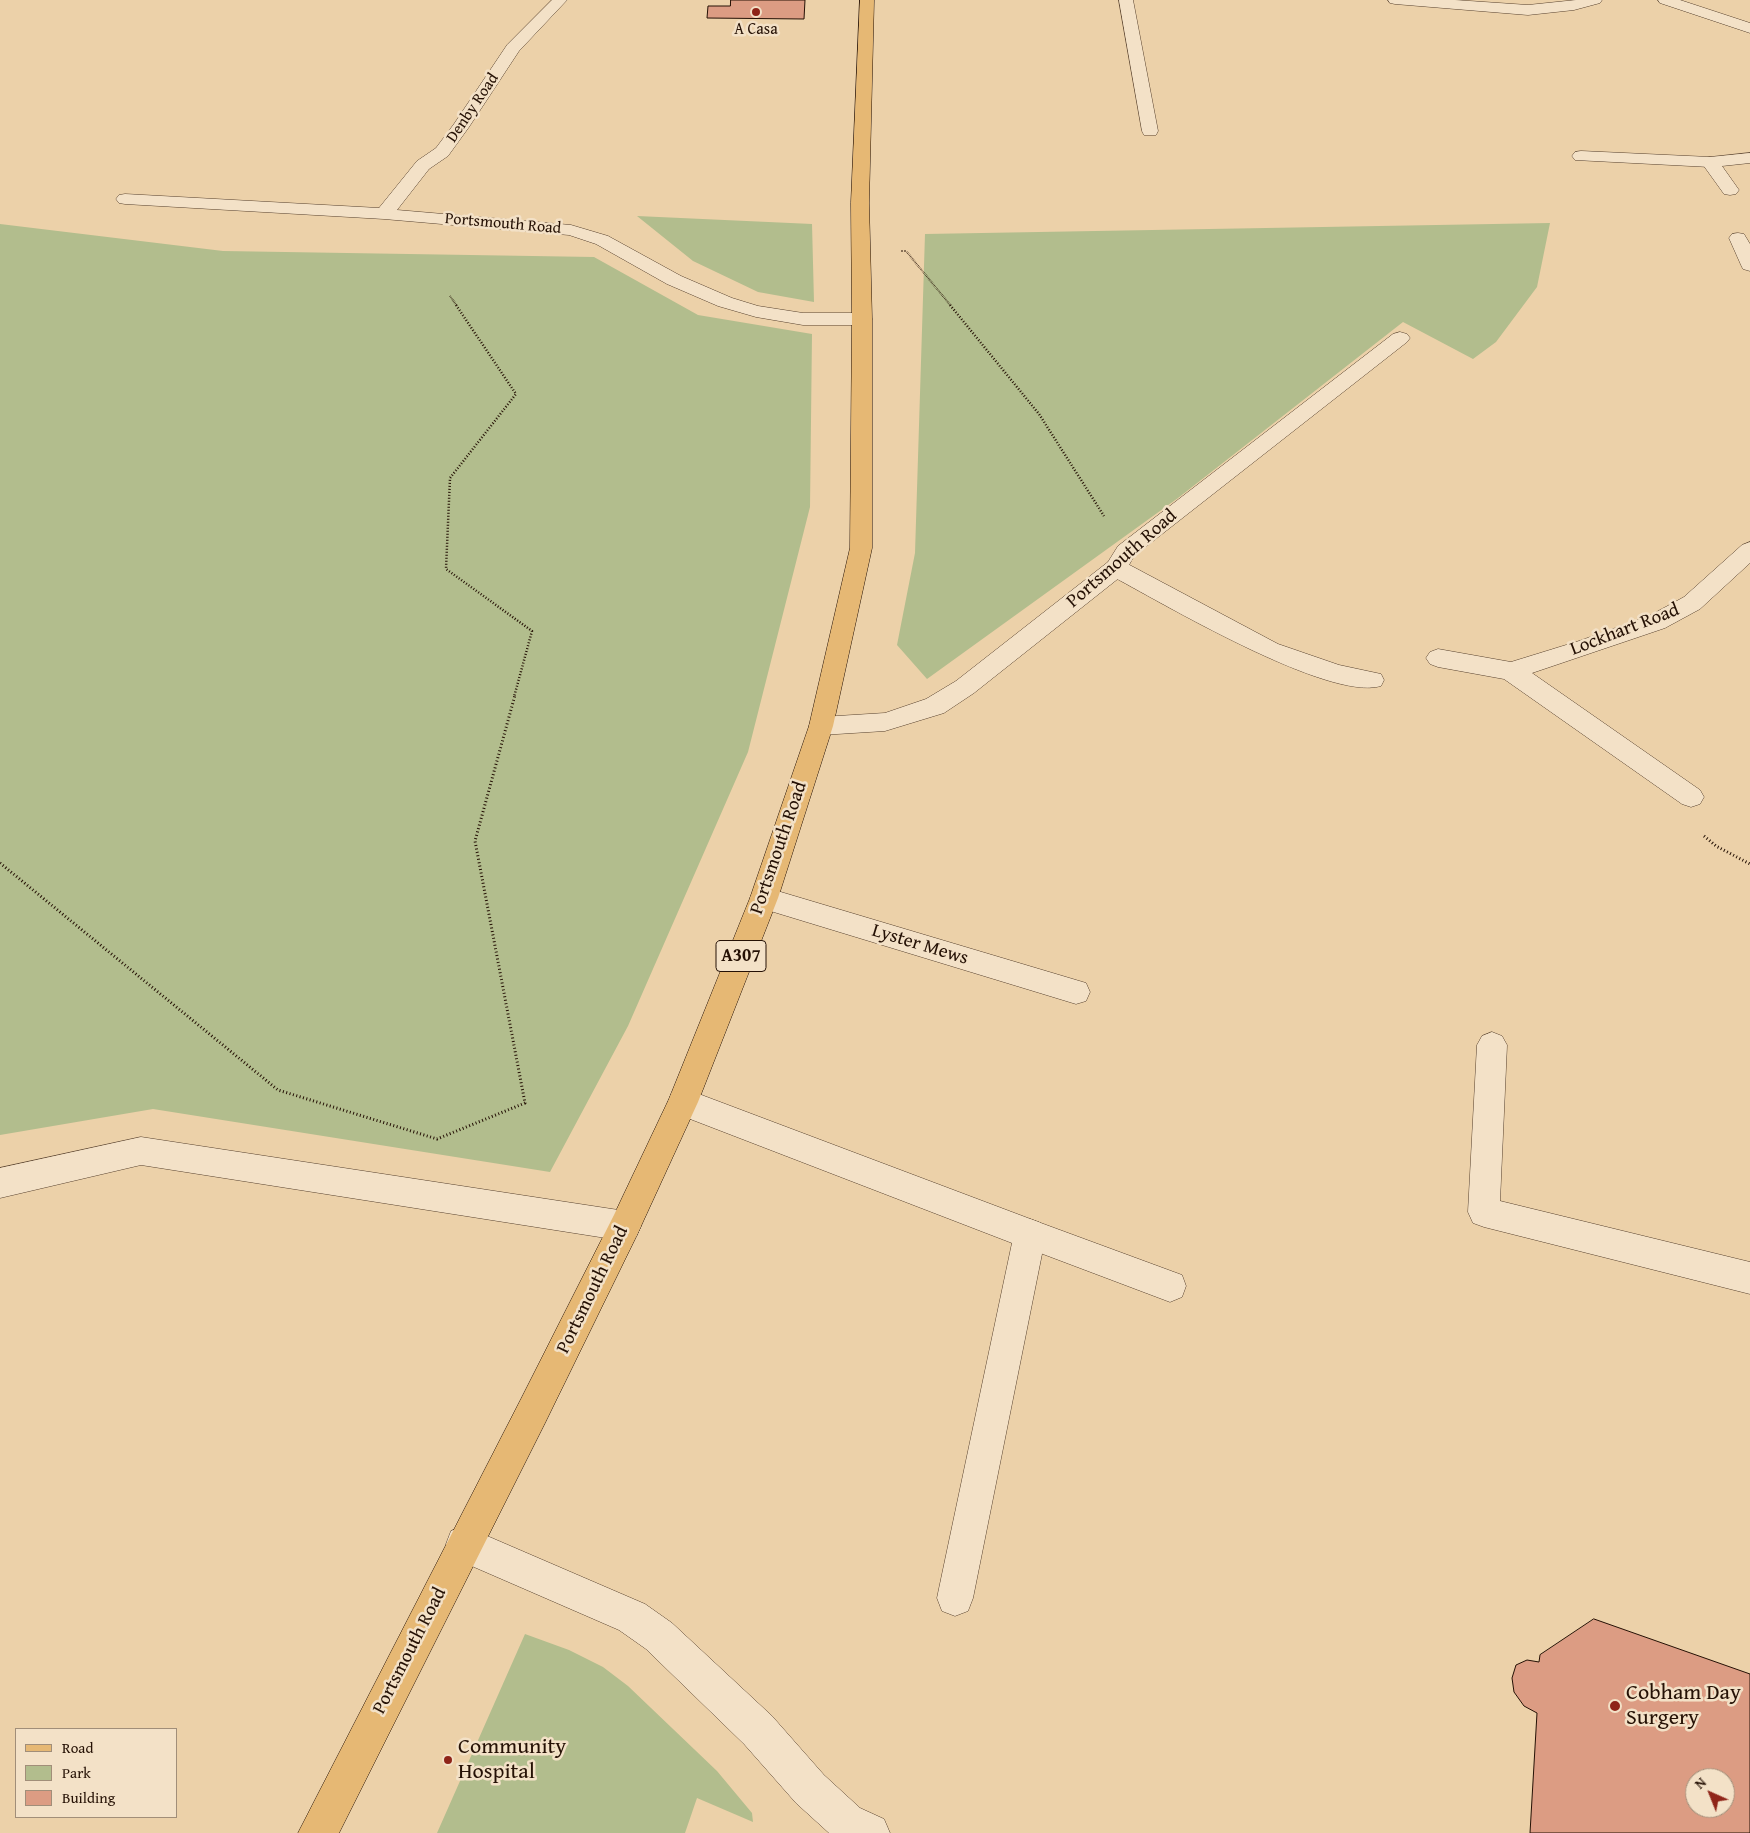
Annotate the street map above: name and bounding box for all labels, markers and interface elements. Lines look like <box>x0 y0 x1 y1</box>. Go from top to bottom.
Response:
marker: A Casa <box>750 6 762 18</box>
place label: A Casa <box>734 20 778 40</box>
street label: Denby Road <box>443 70 503 146</box>
street label: Portsmouth Road <box>444 209 562 239</box>
street label: Portsmouth Road <box>1062 505 1182 613</box>
street label: Lockhart Road <box>1567 599 1683 661</box>
street label: Portsmouth Road <box>746 779 812 917</box>
street label: Lyster Mews <box>869 920 971 970</box>
road number: A307 <box>716 940 766 971</box>
street label: Portsmouth Road <box>552 1223 634 1357</box>
street label: Portsmouth Road <box>368 1584 452 1718</box>
place label: Cobham Day Surgery <box>1626 1680 1741 1732</box>
marker: Cobham Day Surgery <box>1608 1699 1622 1713</box>
legend <box>15 1728 178 1818</box>
place label: Community Hospital <box>458 1734 566 1785</box>
text: Road <box>62 1737 93 1758</box>
marker: Community Hospital <box>442 1754 454 1766</box>
text: Park <box>62 1762 91 1783</box>
north arrow <box>1685 1768 1735 1818</box>
text: N <box>1690 1772 1711 1793</box>
text: Building <box>62 1787 115 1808</box>

